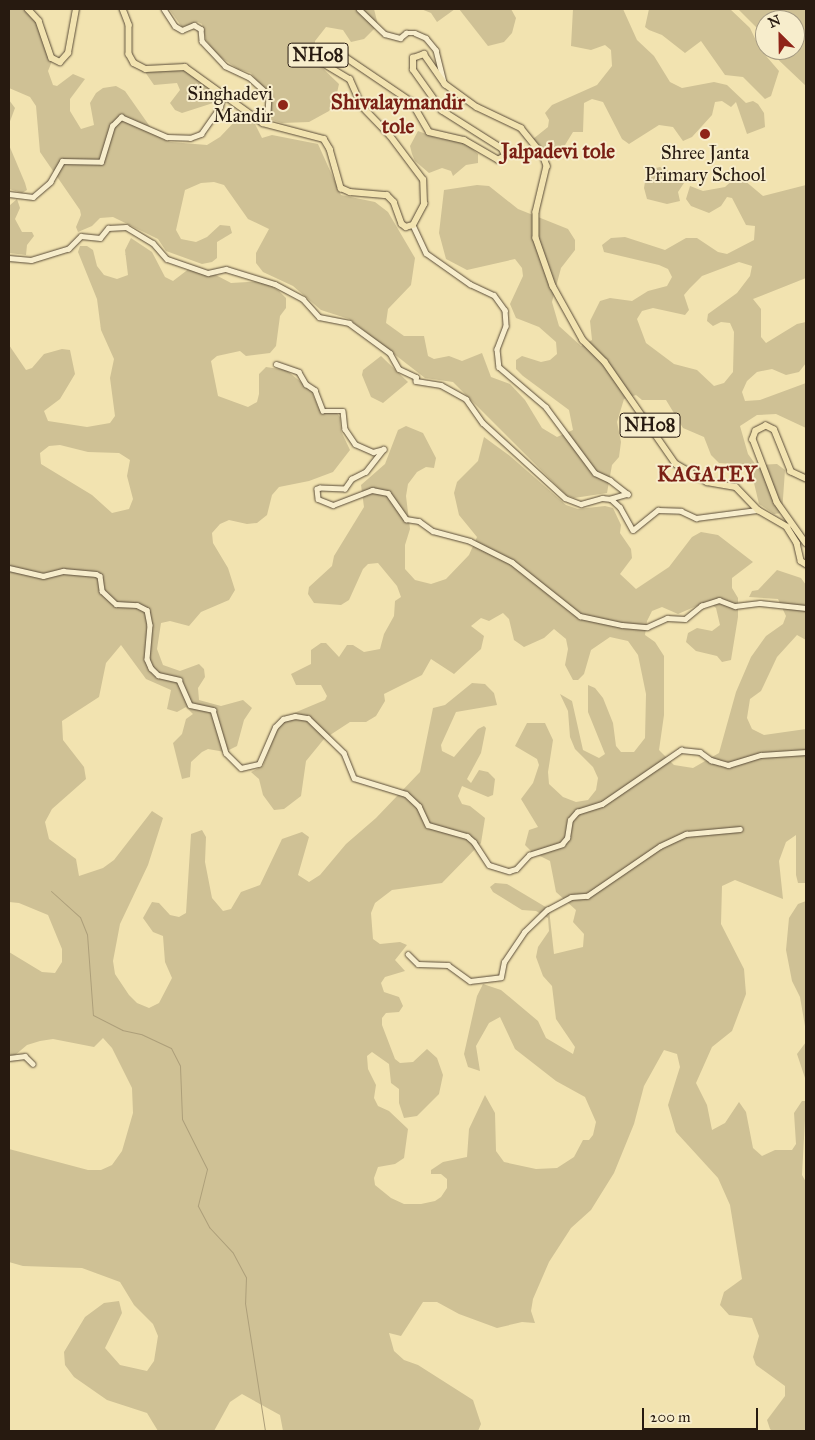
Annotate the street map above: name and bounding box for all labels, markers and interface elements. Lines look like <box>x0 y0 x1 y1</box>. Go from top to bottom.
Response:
north arrow <box>755 10 805 60</box>
text: N <box>766 12 783 32</box>
road number: NH08 <box>287 40 349 70</box>
place label: Singhadevi Mandir <box>187 83 273 127</box>
district label: Shivalaymandir tole <box>331 89 465 139</box>
marker: Singhadevi Mandir <box>277 99 289 111</box>
marker: Shree Janta Primary School <box>699 128 711 140</box>
district label: Jalpadevi tole <box>501 138 615 164</box>
place label: Shree Janta Primary School <box>644 142 766 186</box>
road number: NH08 <box>619 410 681 440</box>
district label: KAGATEY <box>657 461 757 487</box>
scale bar <box>645 1398 761 1430</box>
text: 200 m <box>650 1408 691 1426</box>

